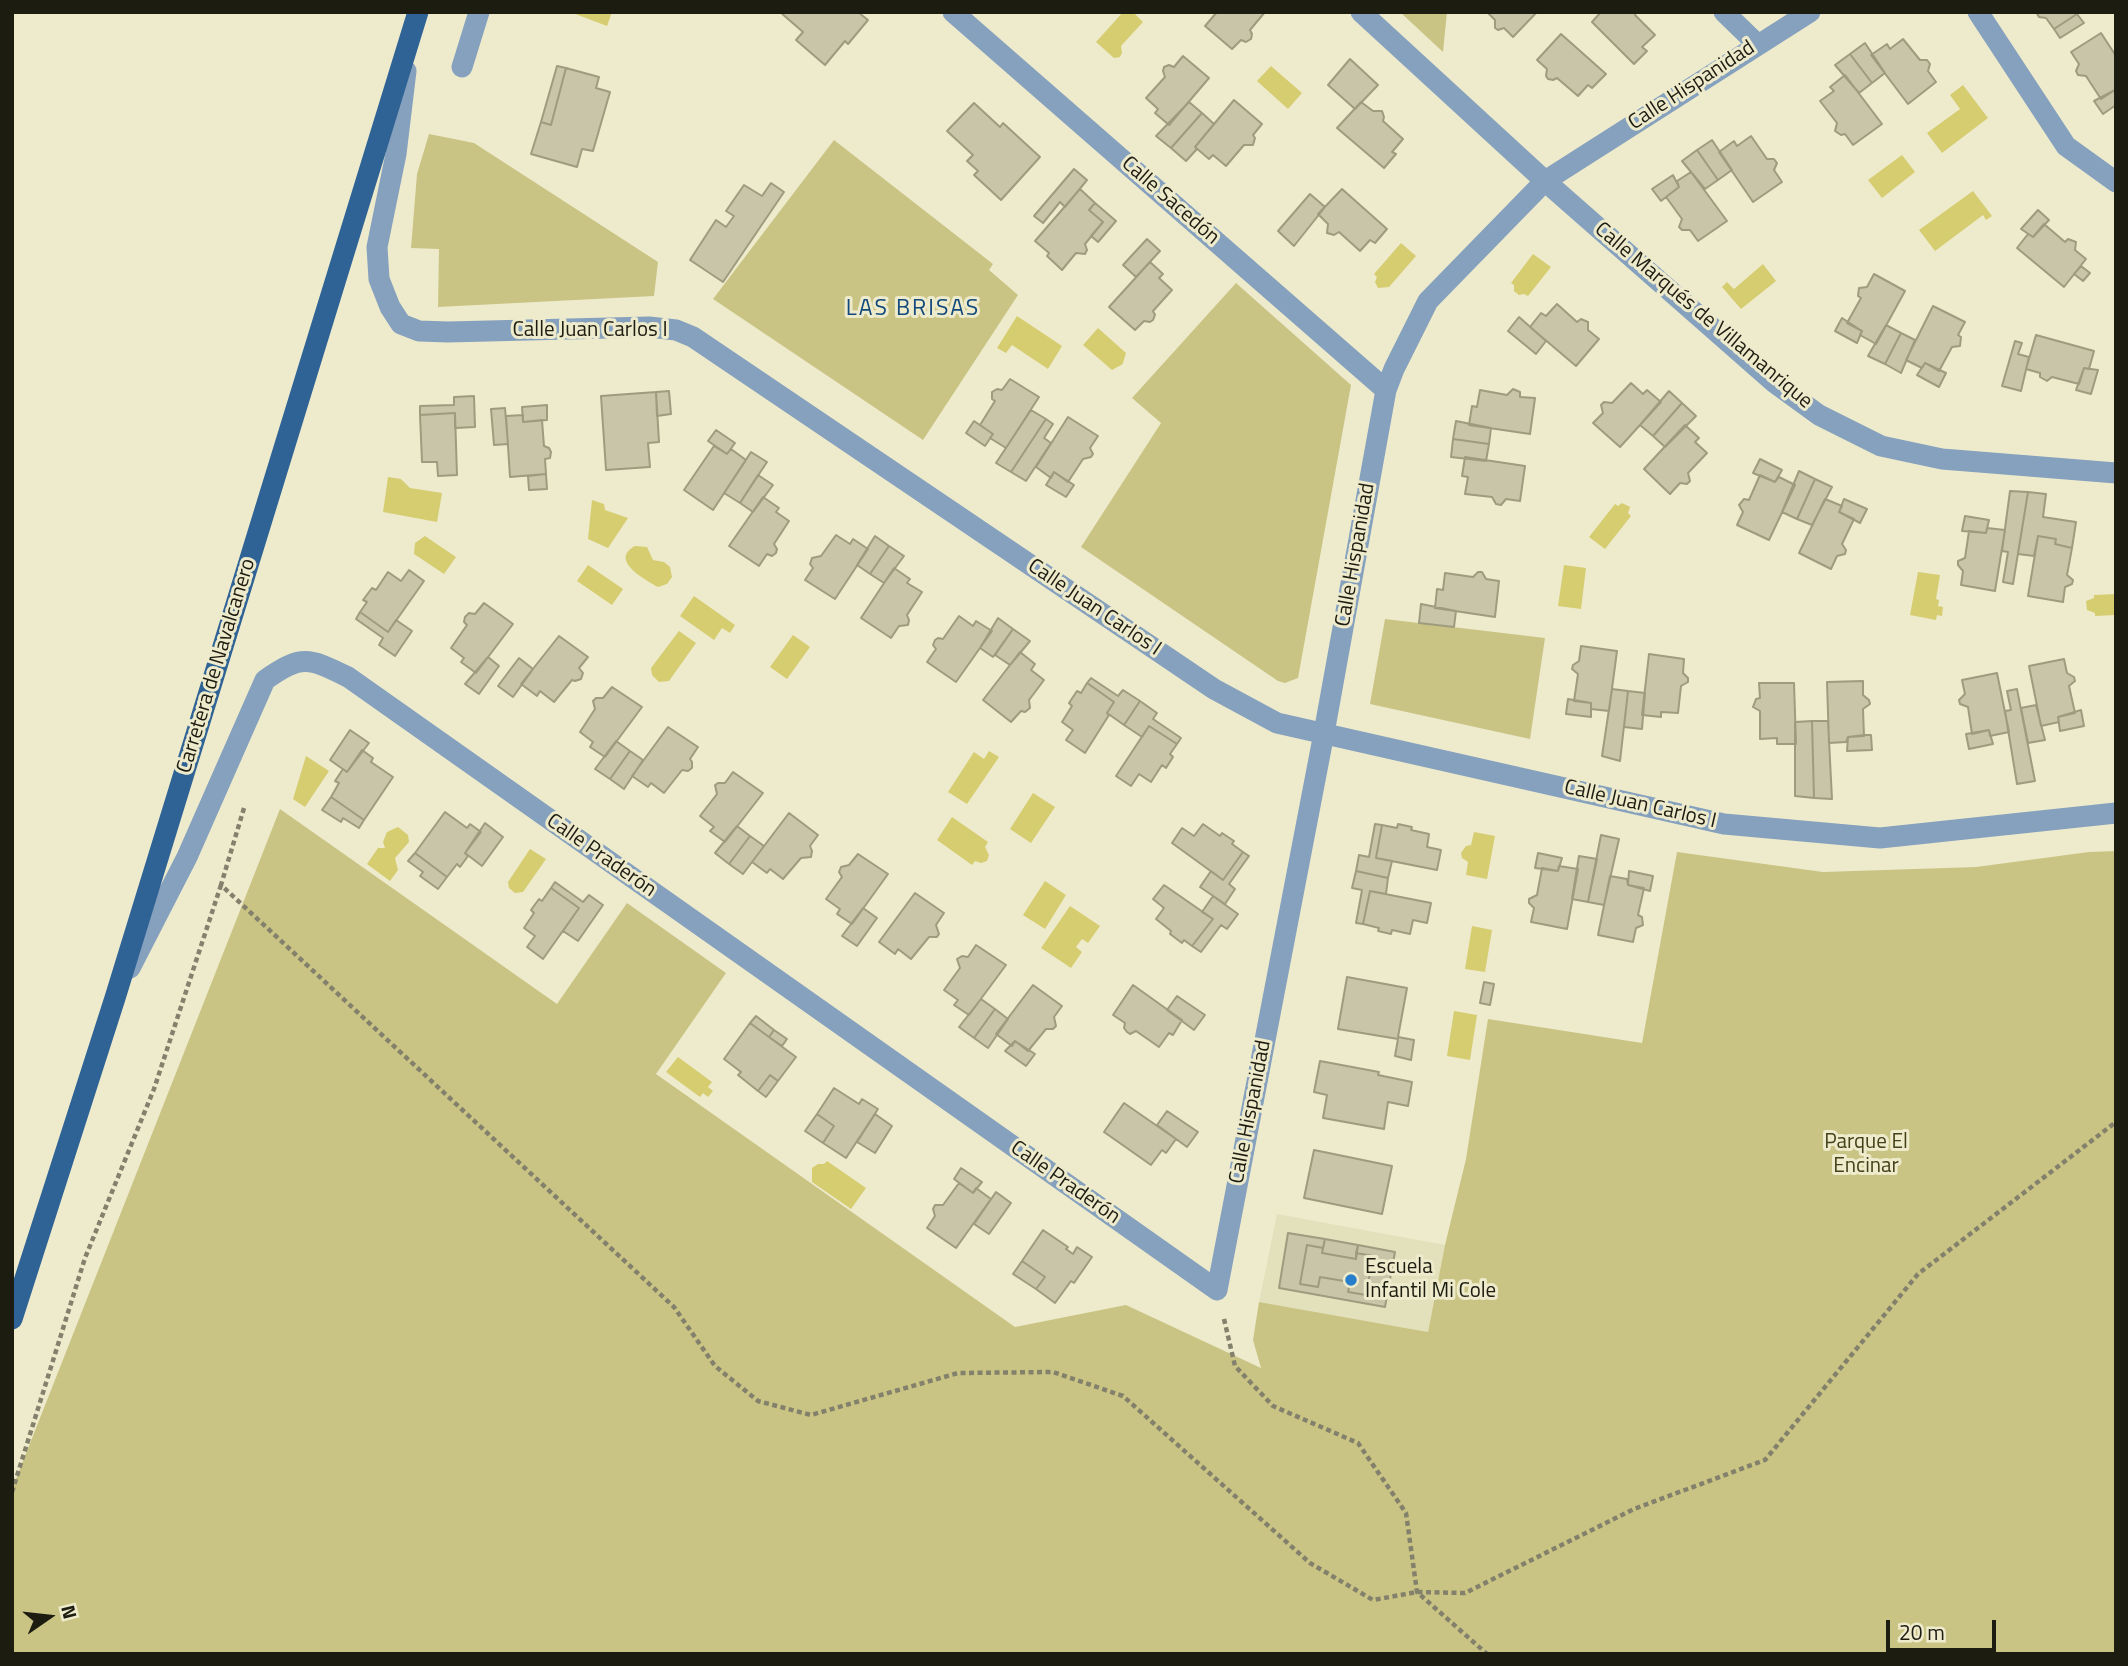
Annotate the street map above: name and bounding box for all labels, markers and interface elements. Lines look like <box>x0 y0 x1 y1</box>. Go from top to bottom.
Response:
street label: Calle Hispanidad <box>1624 36 1760 136</box>
street label: Calle Sacedón <box>1116 152 1224 250</box>
street label: Calle Marqués de Villamanrique <box>1589 217 1817 415</box>
district label: LAS BRISAS <box>847 295 979 323</box>
street label: Calle Juan Carlos I <box>512 318 668 344</box>
street label: Calle Hispanidad <box>1331 481 1381 629</box>
street label: Calle Juan Carlos I <box>1023 554 1165 662</box>
street label: Carretera de Navalcanero <box>172 556 262 776</box>
street label: Calle Juan Carlos I <box>1562 775 1718 835</box>
street label: Calle Praderón <box>541 809 661 903</box>
street label: Calle Hispanidad <box>1225 1038 1277 1186</box>
park label: Parque El Encinar <box>1824 1130 1908 1180</box>
street label: Calle Praderón <box>1005 1136 1125 1230</box>
place label: Escuela Infantil Mi Cole <box>1365 1255 1496 1305</box>
marker: Escuela Infantil Mi Cole <box>1343 1272 1359 1288</box>
north arrow <box>14 1582 84 1652</box>
text: N <box>54 1602 86 1622</box>
scale bar <box>1890 1606 2000 1650</box>
text: 20 m <box>1899 1616 1945 1648</box>

